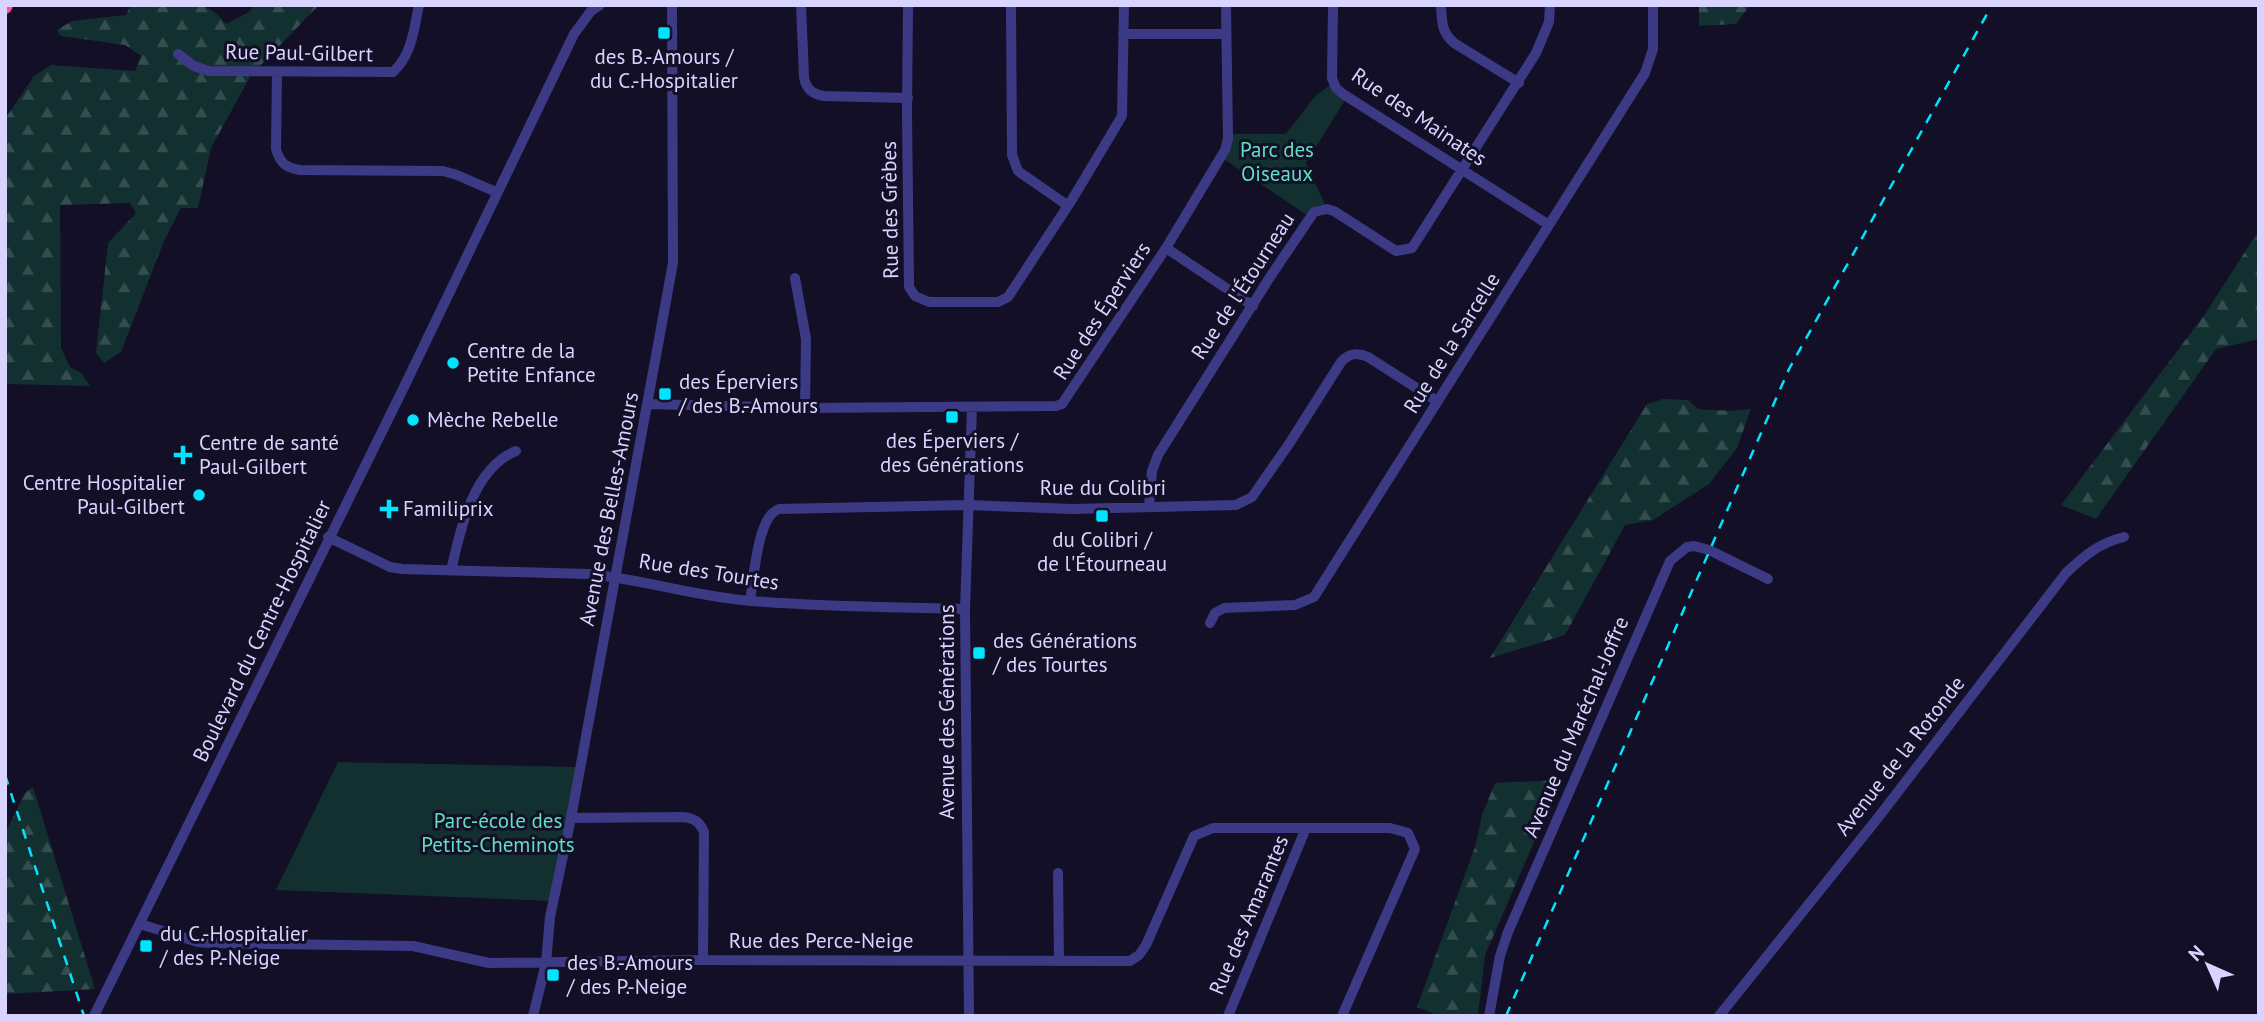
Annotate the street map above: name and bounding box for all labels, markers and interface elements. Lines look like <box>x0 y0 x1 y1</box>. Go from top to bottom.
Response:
marker: des B.-Amours / du C.-Hospitalier <box>656 25 672 41</box>
street label: Rue Paul-Gilbert <box>225 38 373 67</box>
place label: des B.-Amours / du C.-Hospitalier <box>590 43 738 94</box>
street label: Rue des Mainates <box>1347 61 1492 172</box>
park label: Parc des Oiseaux <box>1240 136 1314 187</box>
street label: Rue des Grèbes <box>875 141 904 279</box>
street label: Rue de l'Étourneau <box>1185 207 1300 364</box>
street label: Rue des Éperviers <box>1047 237 1156 385</box>
street label: Rue de la Sarcelle <box>1397 267 1506 418</box>
place label: Centre de la Petite Enfance <box>467 337 596 388</box>
marker: Centre de la Petite Enfance <box>445 355 461 371</box>
place label: des Éperviers / des B.-Amours <box>678 368 818 419</box>
marker: des Éperviers / des B.-Amours <box>657 386 673 402</box>
street label: Avenue des Belles-Amours <box>573 390 644 628</box>
place label: Mèche Rebelle <box>427 406 558 433</box>
marker: des Éperviers / des Générations <box>944 409 960 425</box>
marker: Mèche Rebelle <box>405 412 421 428</box>
place label: des Éperviers / des Générations <box>880 427 1024 478</box>
place label: Centre de santé Paul-Gilbert <box>199 429 339 480</box>
marker: Centre de santé Paul-Gilbert <box>173 445 193 465</box>
place label: Centre Hospitalier Paul-Gilbert <box>23 469 185 520</box>
street label: Rue du Colibri <box>1040 474 1166 501</box>
marker: Centre Hospitalier Paul-Gilbert <box>191 487 207 503</box>
street label: Boulevard du Centre-Hospitalier <box>186 495 337 766</box>
place label: Familiprix <box>403 495 494 522</box>
marker: Familiprix <box>381 501 397 517</box>
marker: du Colibri / de l'Étourneau <box>1094 508 1110 524</box>
place label: du Colibri / de l'Étourneau <box>1037 526 1167 577</box>
street label: Rue des Tourtes <box>637 547 781 596</box>
street label: Avenue des Générations <box>933 604 960 820</box>
street label: Avenue du Maréchal-Joffre <box>1517 612 1634 841</box>
place label: des Générations / des Tourtes <box>992 627 1137 678</box>
marker: des Générations / des Tourtes <box>971 645 987 661</box>
street label: Avenue de la Rotonde <box>1829 670 1970 841</box>
park label: Parc-école des Petits-Cheminots <box>421 807 575 858</box>
street label: Rue des Amarantes <box>1203 831 1294 999</box>
place label: du C.-Hospitalier / des P.-Neige <box>159 920 308 971</box>
street label: Rue des Perce-Neige <box>729 927 913 954</box>
north arrow <box>2173 930 2243 1000</box>
marker: du C.-Hospitalier / des P.-Neige <box>138 938 154 954</box>
text: N <box>2183 940 2209 966</box>
place label: des B.-Amours / des P.-Neige <box>566 949 693 1000</box>
marker: des B.-Amours / des P.-Neige <box>545 967 561 983</box>

